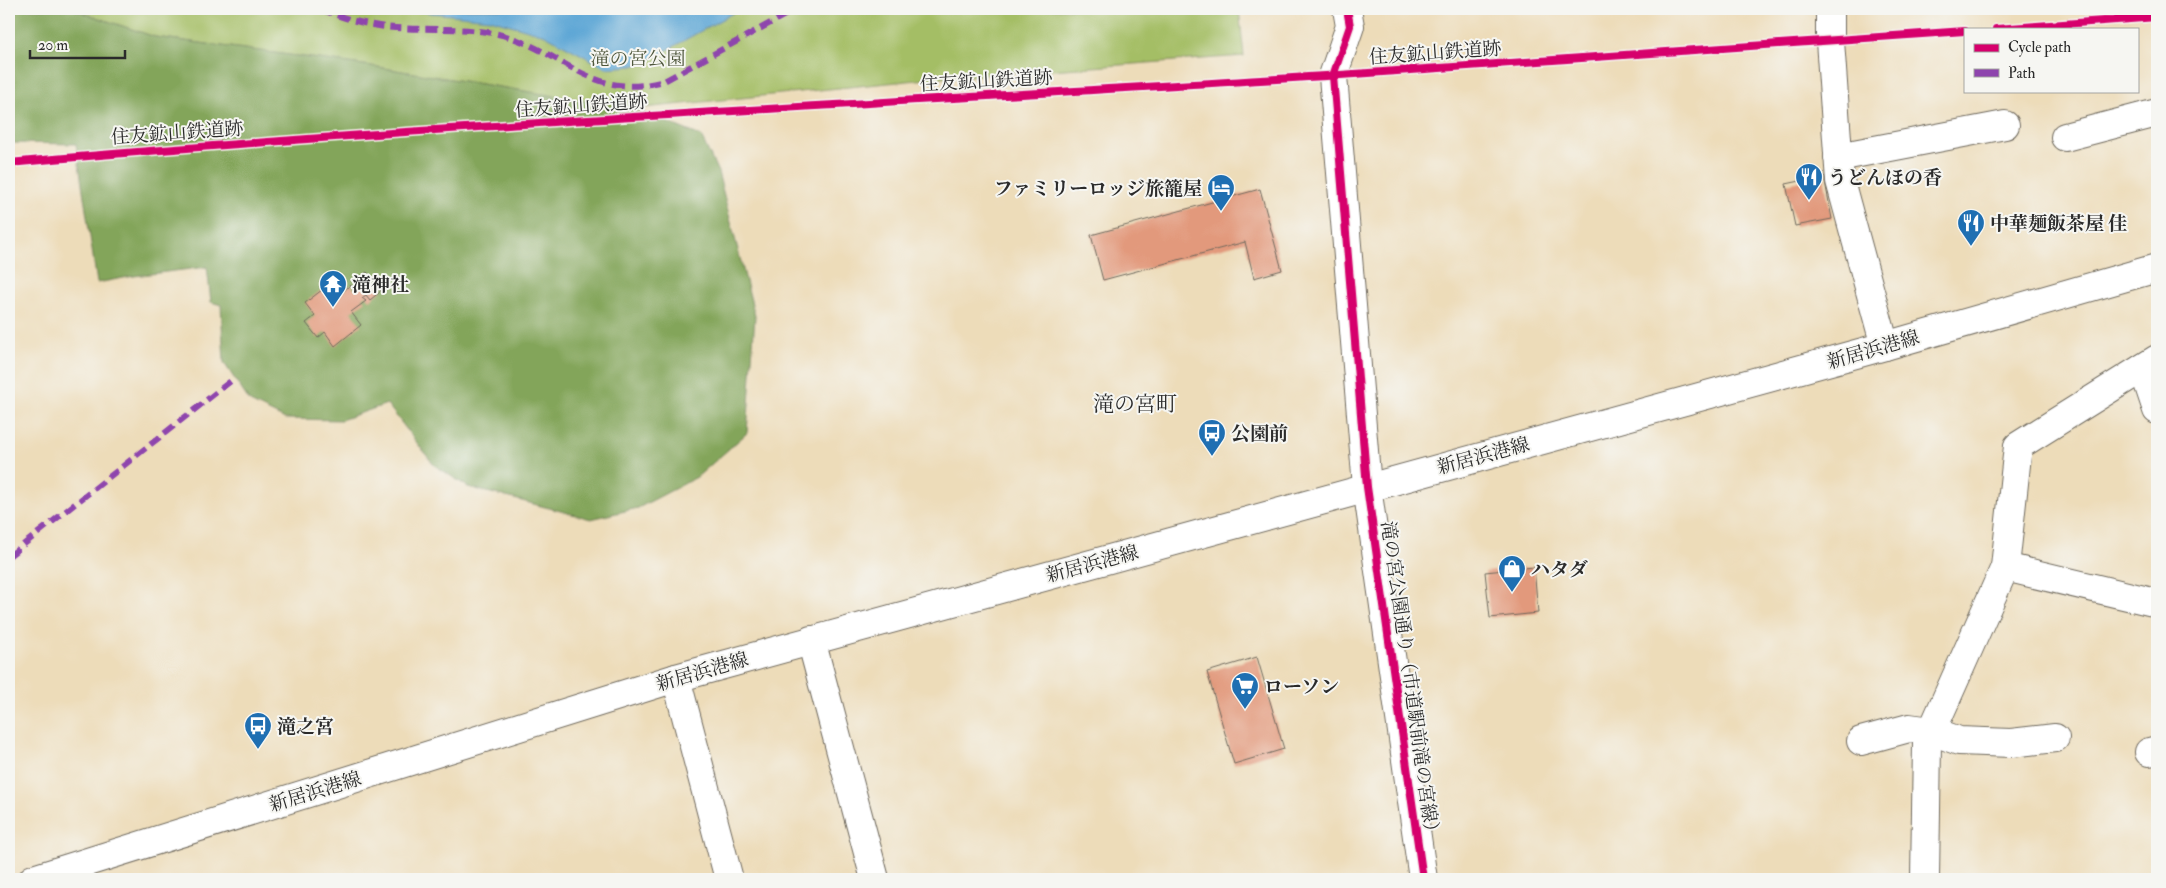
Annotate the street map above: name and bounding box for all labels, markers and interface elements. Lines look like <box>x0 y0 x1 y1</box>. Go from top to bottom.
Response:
scale bar <box>30 28 125 60</box>
legend <box>1964 28 2138 92</box>
text: 20 m <box>38 36 68 55</box>
street label: 住友鉱山鉄道跡 <box>1368 36 1502 70</box>
text: Cycle path <box>2008 38 2071 58</box>
park label: 滝の宮公園 <box>590 47 686 71</box>
text: Path <box>2008 64 2035 83</box>
street label: 住友鉱山鉄道跡 <box>919 66 1053 96</box>
street label: 住友鉱山鉄道跡 <box>514 89 648 123</box>
street label: 住友鉱山鉄道跡 <box>110 116 244 150</box>
restaurant icon: うどんほの香 <box>1794 162 1824 201</box>
place label: うどんほの香 <box>1828 166 1942 190</box>
hotel icon: ファミリーロッジ旅籠屋 <box>1206 173 1236 212</box>
place label: ファミリーロッジ旅籠屋 <box>994 177 1202 201</box>
restaurant icon: 中華麺飯茶屋 佳 <box>1956 208 1986 247</box>
place label: 中華麺飯茶屋 佳 <box>1990 212 2127 236</box>
temple icon: 滝神社 <box>318 269 348 308</box>
place label: 滝神社 <box>352 273 409 297</box>
street label: 新居浜港線 <box>1824 325 1922 375</box>
district label: 滝の宮町 <box>1093 391 1177 418</box>
bus stop icon: 公園前 <box>1197 418 1227 457</box>
place label: 公園前 <box>1231 422 1288 446</box>
street label: 新居浜港線 <box>1434 432 1532 480</box>
street label: 滝の宮公園通り（市道駅前滝の宮線） <box>1376 520 1444 843</box>
street label: 新居浜港線 <box>1043 540 1141 588</box>
shop icon: ハタダ <box>1497 554 1527 593</box>
place label: ハタダ <box>1531 558 1588 582</box>
street label: 新居浜港線 <box>653 647 751 697</box>
supermarket icon: ローソン <box>1230 671 1260 710</box>
place label: ローソン <box>1264 675 1339 699</box>
bus stop icon: 滝之宮 <box>243 711 273 750</box>
place label: 滝之宮 <box>277 715 334 739</box>
street label: 新居浜港線 <box>266 767 364 817</box>

